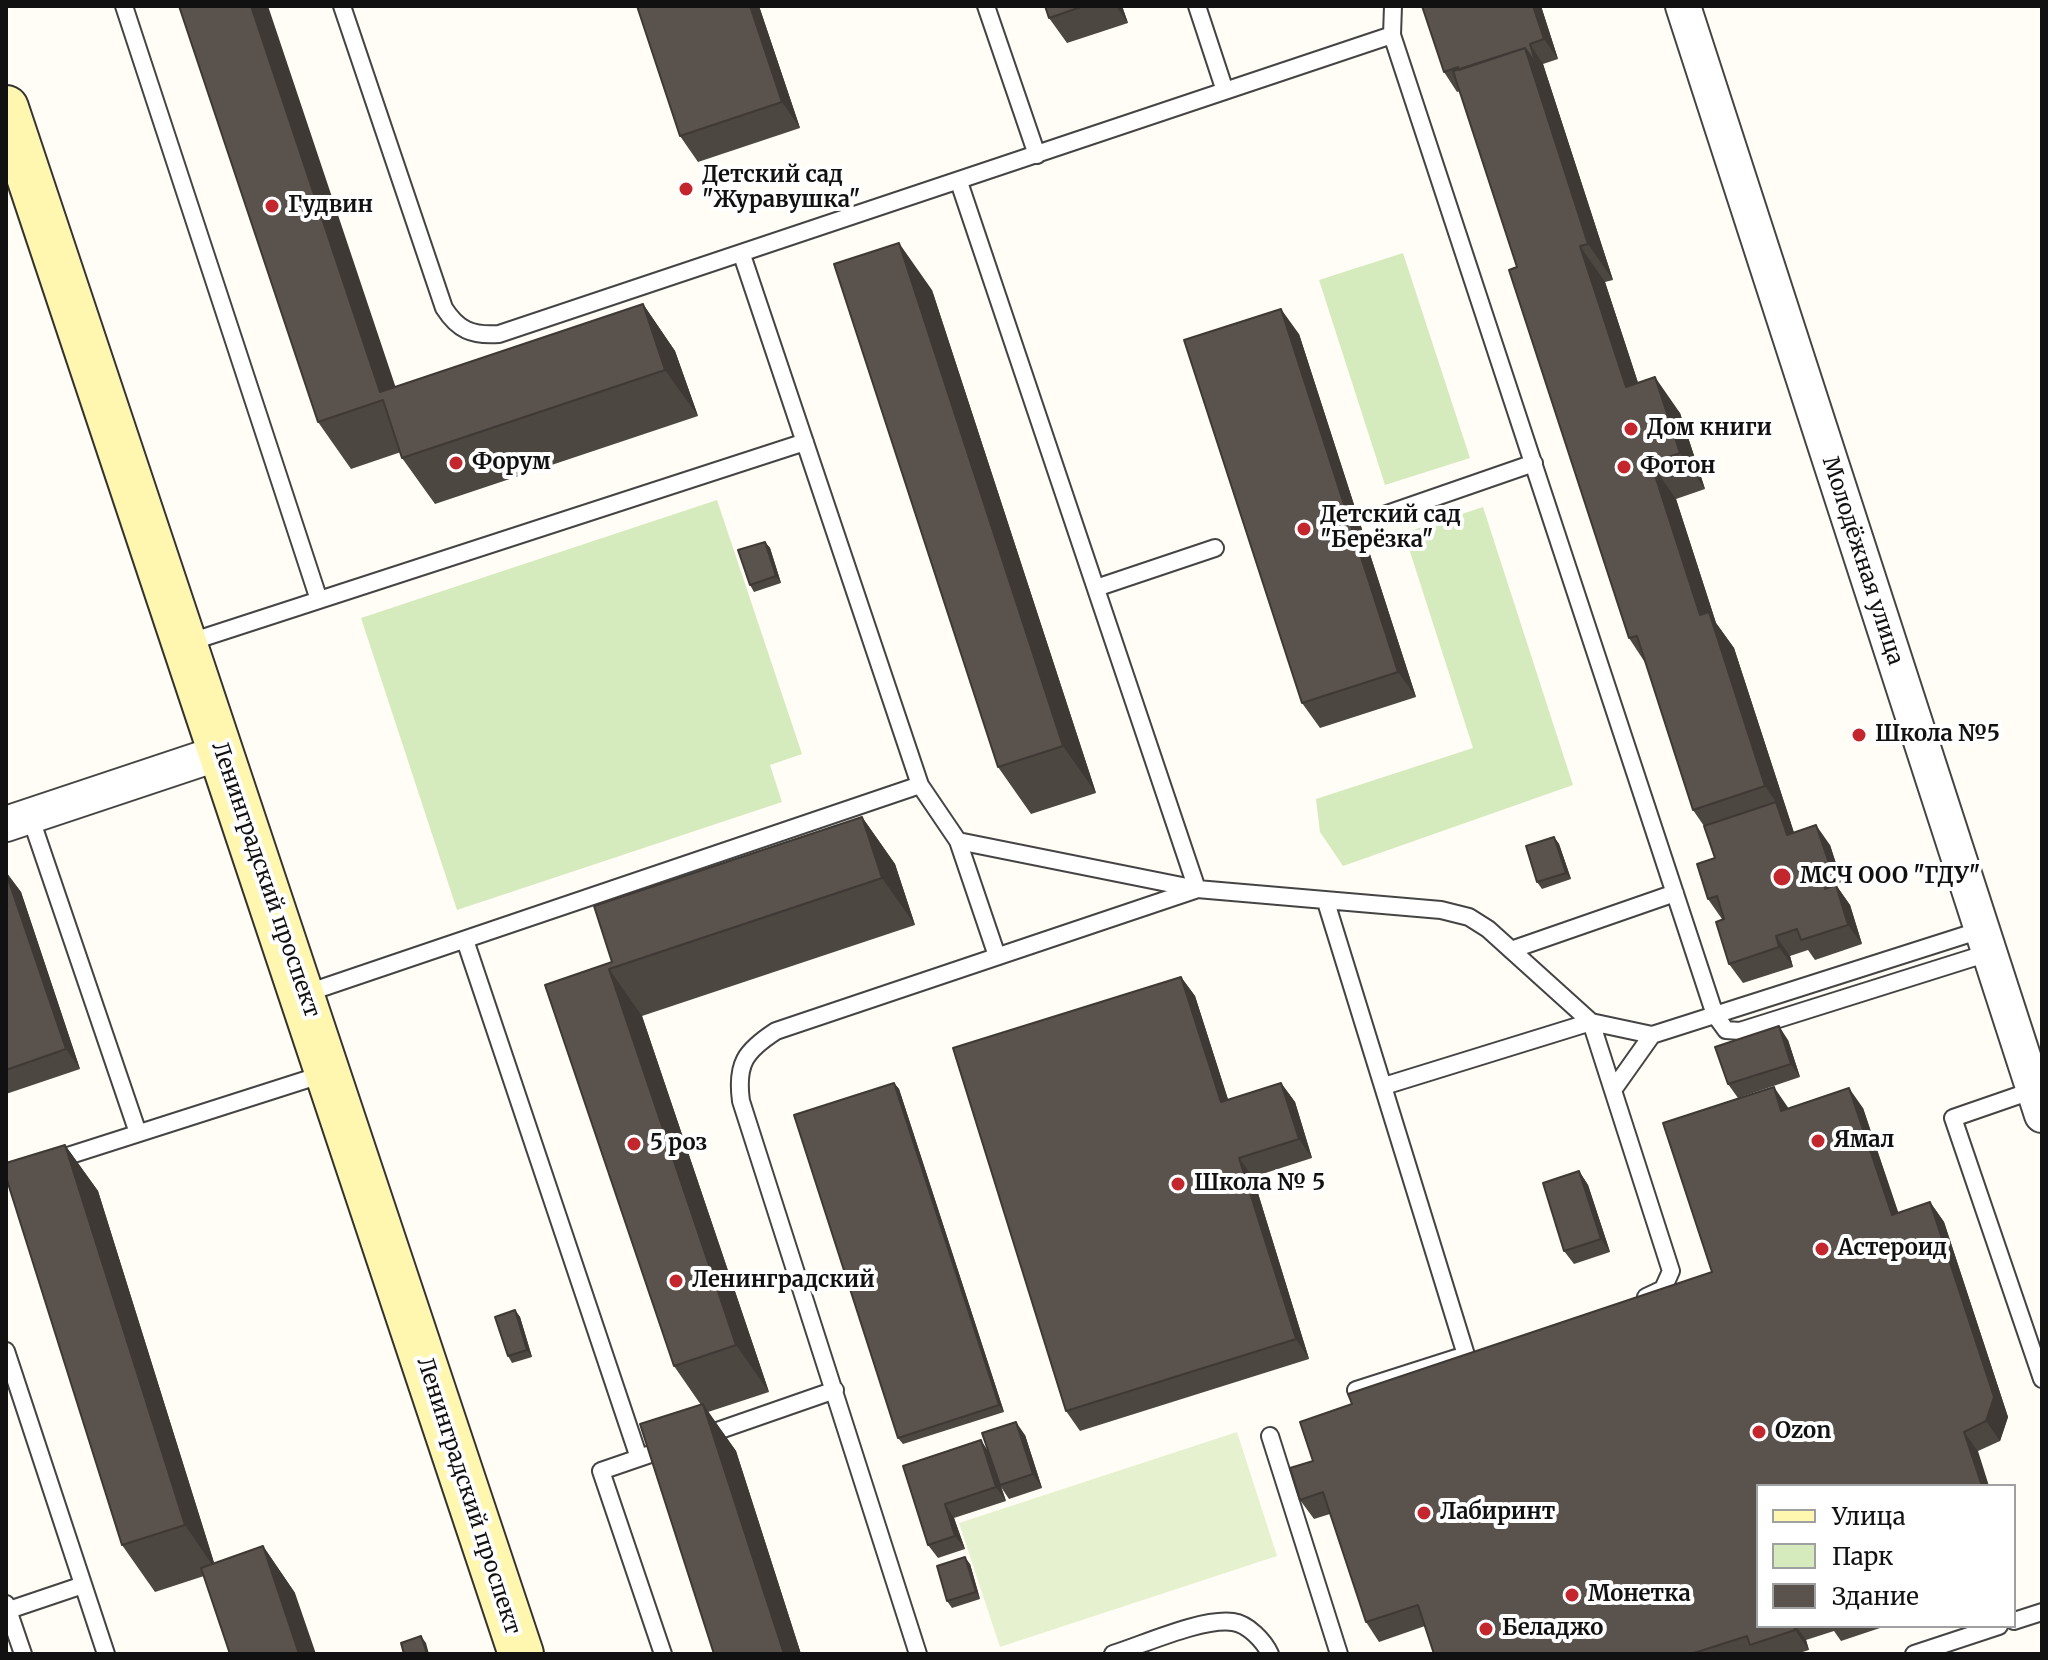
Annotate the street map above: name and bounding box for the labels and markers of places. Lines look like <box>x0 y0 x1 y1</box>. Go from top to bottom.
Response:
place label: Детский сад "Журавушка" <box>702 163 860 214</box>
marker: Детский сад "Журавушка" <box>677 180 695 198</box>
place label: Гудвин <box>288 193 373 219</box>
marker: Гудвин <box>263 197 281 215</box>
place label: Дом книги <box>1647 416 1772 442</box>
marker: Дом книги <box>1622 420 1640 438</box>
place label: Форум <box>472 450 551 476</box>
marker: Форум <box>447 454 465 472</box>
place label: Фотон <box>1640 454 1716 480</box>
marker: Фотон <box>1615 458 1633 476</box>
place label: Детский сад "Берёзка" <box>1320 503 1461 554</box>
marker: Детский сад "Берёзка" <box>1295 520 1313 538</box>
place label: Школа №5 <box>1875 722 2000 748</box>
marker: Школа №5 <box>1850 726 1868 744</box>
place label: МСЧ ООО "ГДУ" <box>1800 864 1980 890</box>
marker: МСЧ ООО "ГДУ" <box>1771 866 1793 888</box>
place label: Ямал <box>1834 1128 1894 1154</box>
place label: 5 роз <box>650 1131 707 1157</box>
marker: Ямал <box>1809 1132 1827 1150</box>
marker: 5 роз <box>625 1135 643 1153</box>
place label: Школа № 5 <box>1194 1171 1325 1197</box>
marker: Школа № 5 <box>1169 1175 1187 1193</box>
place label: Астероид <box>1838 1236 1947 1262</box>
marker: Астероид <box>1813 1240 1831 1258</box>
place label: Ленинградский <box>692 1268 875 1294</box>
marker: Ленинградский <box>667 1272 685 1290</box>
place label: Ozon <box>1775 1419 1831 1445</box>
marker: Ozon <box>1750 1423 1768 1441</box>
place label: Лабиринт <box>1440 1500 1555 1526</box>
marker: Лабиринт <box>1415 1504 1433 1522</box>
place label: Монетка <box>1588 1582 1691 1608</box>
marker: Монетка <box>1563 1586 1581 1604</box>
place label: Беладжо <box>1502 1616 1603 1642</box>
marker: Беладжо <box>1477 1620 1495 1638</box>

